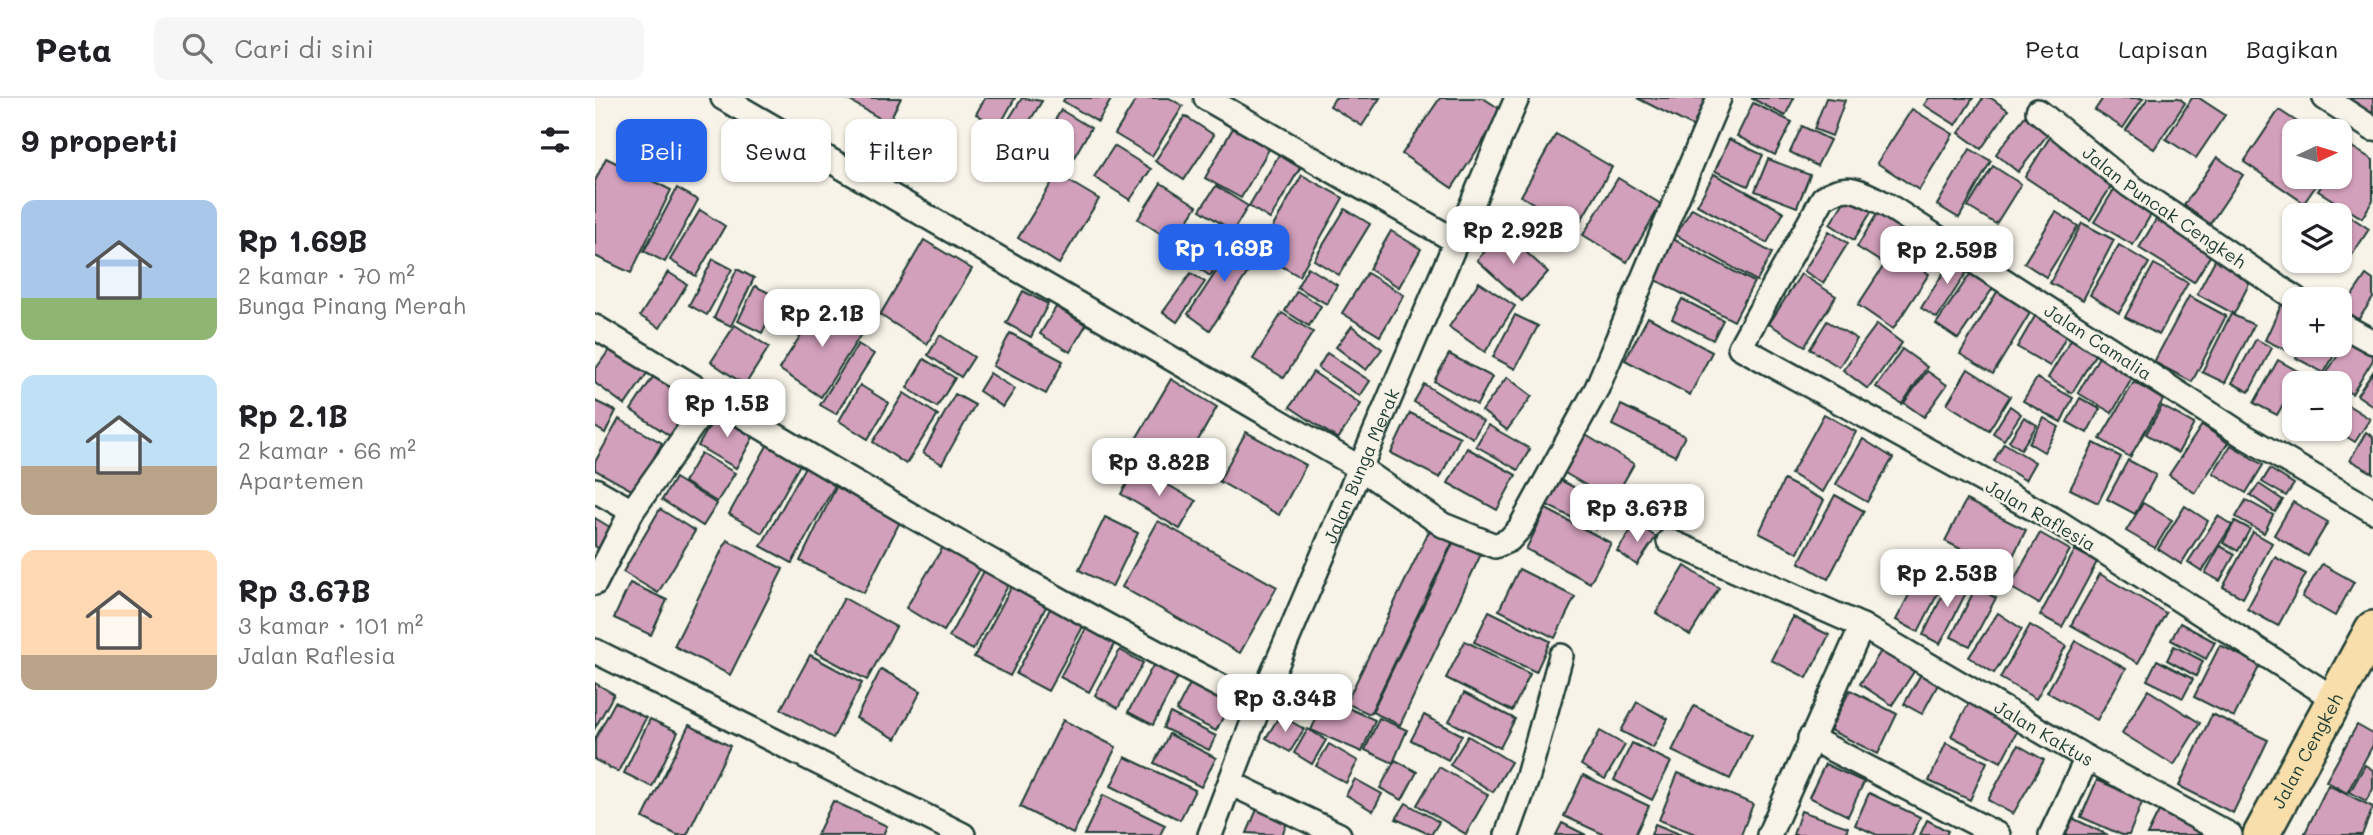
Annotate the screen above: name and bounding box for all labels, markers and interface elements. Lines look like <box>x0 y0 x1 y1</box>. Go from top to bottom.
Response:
search box <box>154 17 644 80</box>
text: Peta <box>35 27 112 70</box>
icon: search <box>178 29 216 67</box>
text: Cari di sini <box>234 31 374 65</box>
text: Peta <box>2025 33 2080 64</box>
text: Lapisan <box>2118 33 2208 64</box>
text: Bagikan <box>2246 33 2338 64</box>
chip: Beli <box>616 119 707 182</box>
chip: Sewa <box>721 119 831 182</box>
chip: Filter <box>845 119 957 182</box>
chip: Baru <box>971 119 1074 182</box>
north arrow <box>2282 119 2352 189</box>
map controls <box>2282 119 2352 441</box>
text: 9 properti <box>21 120 178 160</box>
icon: filters <box>536 121 574 159</box>
street label: Jalan Puncak Cengkeh <box>2078 140 2251 274</box>
button: layers <box>2282 203 2352 273</box>
pin: Rp 2.92B <box>1441 206 1585 266</box>
text: Rp 2.92B <box>1463 214 1563 244</box>
text: Rp 1.69B <box>238 220 367 260</box>
pin: Rp 1.69B <box>1152 225 1296 284</box>
pin: Rp 2.59B <box>1875 226 2019 286</box>
icon: home <box>77 228 161 312</box>
text: Rp 1.69B <box>1174 232 1274 262</box>
text: Rp 2.59B <box>1896 234 1998 264</box>
text: 2 kamar · 70 m² <box>238 260 415 290</box>
button: + <box>2282 287 2352 357</box>
pin: Rp 2.1B <box>757 289 887 349</box>
text: Bunga Pinang Merah <box>238 290 466 320</box>
text: Rp 2.1B <box>780 297 864 327</box>
street label: Jalan Camalia <box>2040 298 2157 385</box>
button: − <box>2282 371 2352 441</box>
pin: Rp 1.5B <box>662 380 792 439</box>
street label: Jalan Bunga Merak <box>1317 384 1405 547</box>
text: Rp 1.5B <box>685 387 769 417</box>
text: Rp 2.1B <box>238 395 348 435</box>
icon: home <box>77 403 161 487</box>
text: 2 kamar · 66 m² <box>238 435 416 465</box>
pin: Rp 3.82B <box>1087 438 1231 498</box>
text: Rp 3.82B <box>1108 446 1210 476</box>
text: Apartemen <box>238 465 364 495</box>
street label: Jalan Raflesia <box>1982 474 2100 556</box>
pin: Rp 3.67B <box>1565 484 1709 544</box>
text: Rp 3.67B <box>1586 492 1688 522</box>
pin: Rp 2.53B <box>1875 550 2019 609</box>
text: Rp 2.53B <box>1896 557 1998 587</box>
text: Rp 3.67B <box>238 570 371 610</box>
icon: home <box>77 578 161 662</box>
text: 3 kamar · 101 m² <box>238 610 423 640</box>
text: Jalan Raflesia <box>238 640 396 670</box>
pin: Rp 3.34B <box>1213 674 1357 734</box>
text: Rp 3.34B <box>1233 682 1337 712</box>
street label: Jalan Cengkeh <box>2266 689 2348 813</box>
street label: Jalan Kaktus <box>1990 694 2098 771</box>

